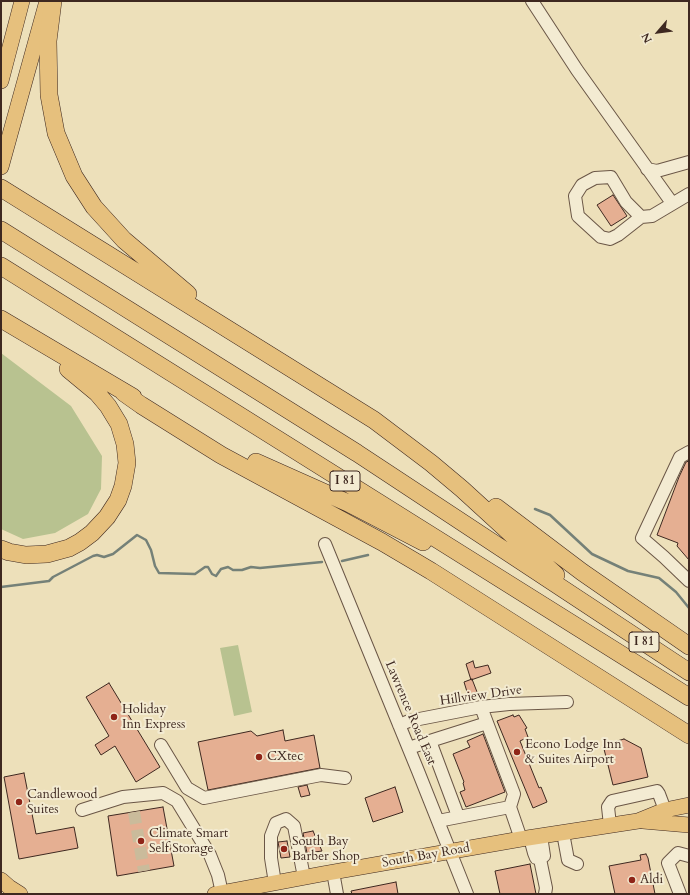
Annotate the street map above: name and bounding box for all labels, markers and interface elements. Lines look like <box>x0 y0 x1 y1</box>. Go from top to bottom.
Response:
north arrow <box>638 12 678 52</box>
text: N <box>638 30 656 46</box>
road number: I 81 <box>330 471 360 491</box>
road number: I 81 <box>629 632 659 652</box>
street label: Lawrence Road East <box>381 659 439 767</box>
street label: Hillview Drive <box>439 683 523 709</box>
place label: Holiday Inn Express <box>122 702 185 733</box>
marker: Holiday Inn Express <box>109 712 119 722</box>
place label: Econo Lodge Inn & Suites Airport <box>525 737 622 768</box>
marker: Econo Lodge Inn & Suites Airport <box>512 747 522 757</box>
place label: CXtec <box>267 749 303 765</box>
marker: CXtec <box>254 752 264 762</box>
place label: Candlewood Suites <box>27 787 97 818</box>
marker: Candlewood Suites <box>14 797 24 807</box>
place label: Climate Smart Self Storage <box>149 826 228 857</box>
place label: South Bay Barber Shop <box>292 834 360 865</box>
marker: Climate Smart Self Storage <box>136 836 146 846</box>
street label: South Bay Road <box>381 841 471 871</box>
marker: South Bay Barber Shop <box>279 844 289 854</box>
place label: Aldi <box>640 872 663 888</box>
marker: Aldi <box>627 875 637 885</box>

